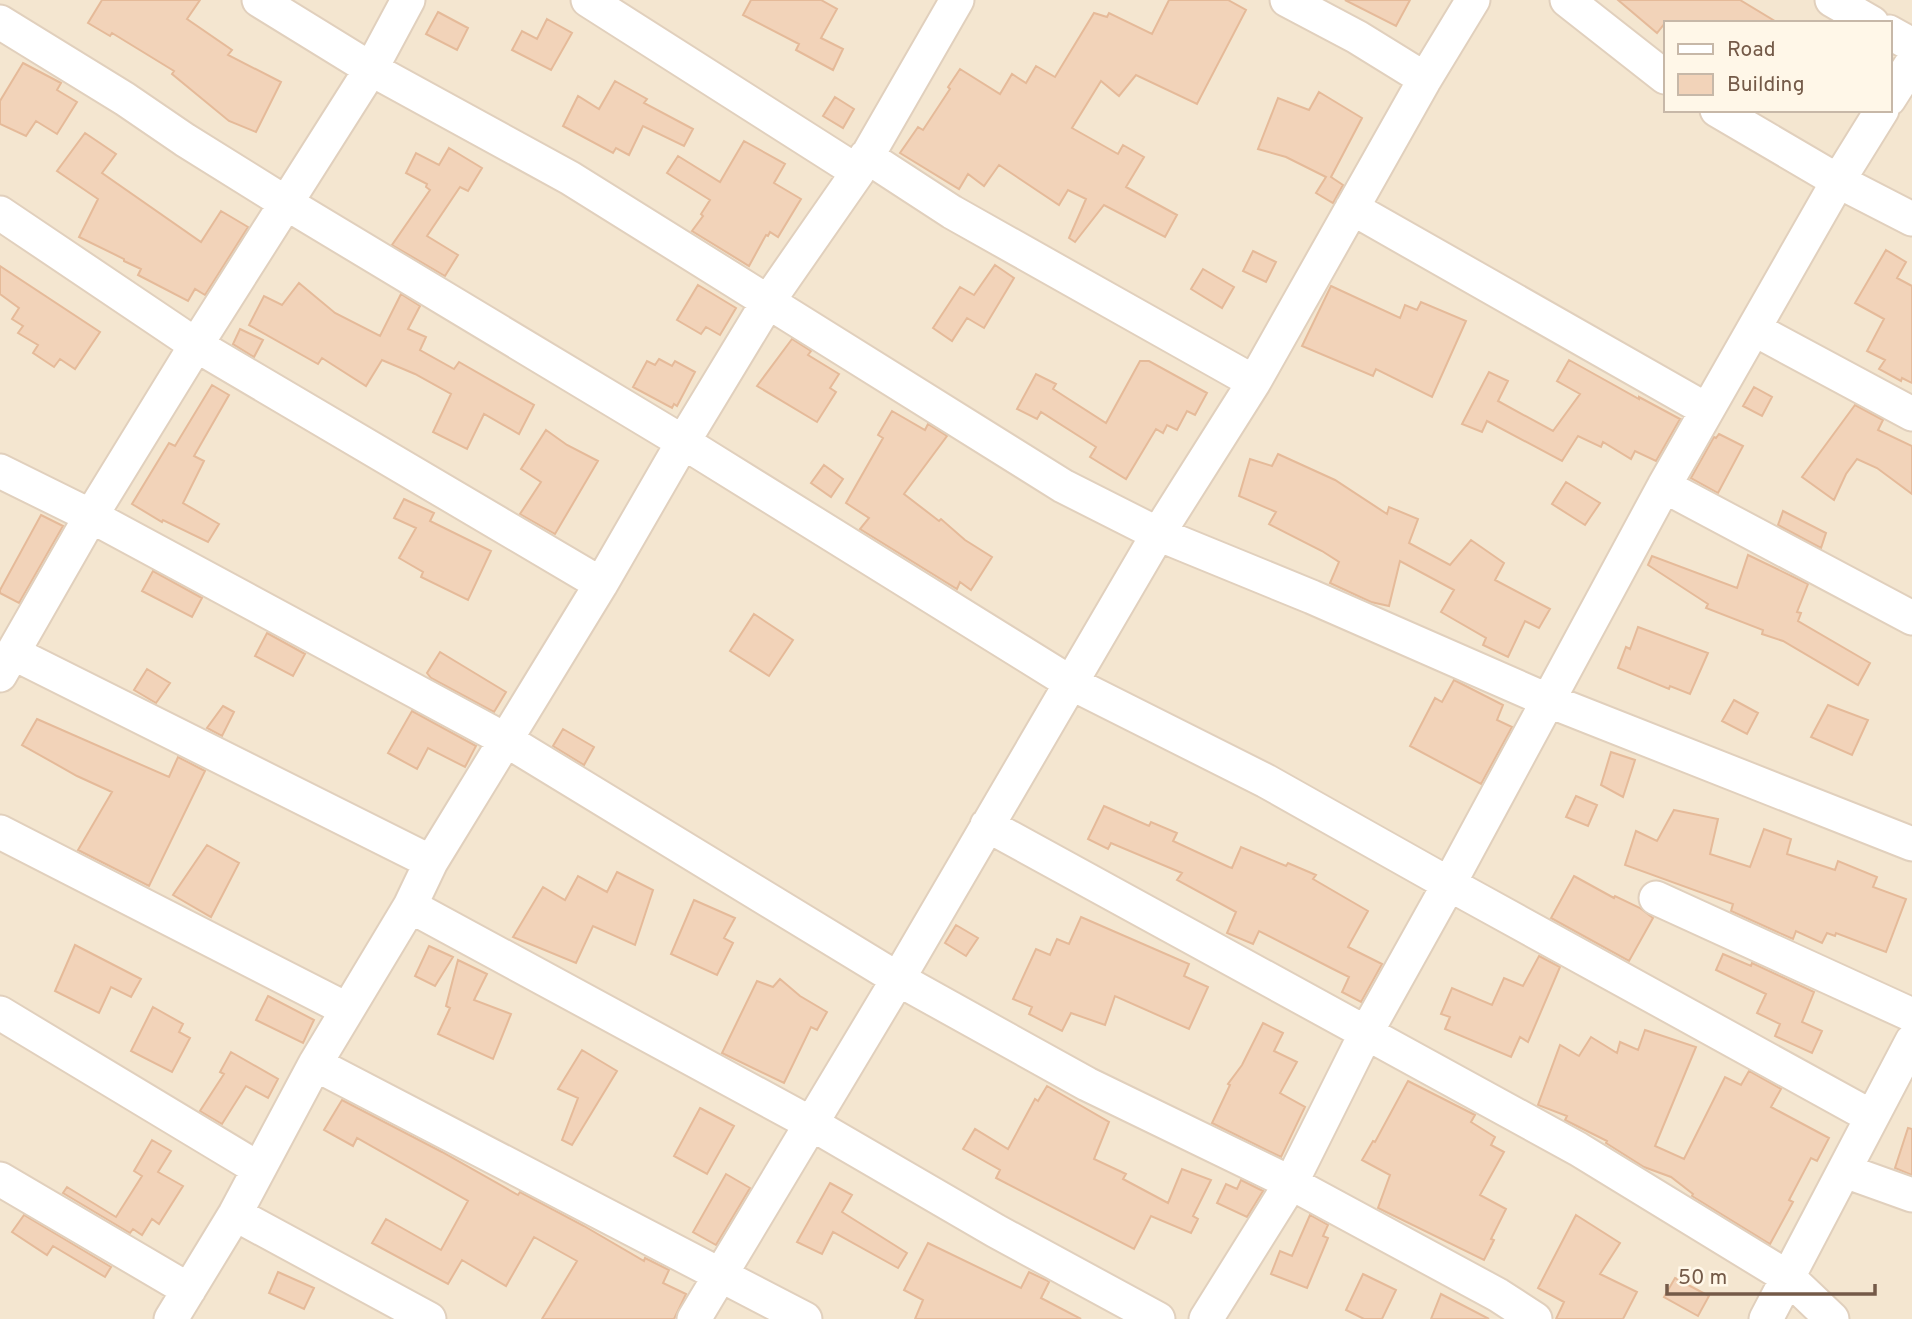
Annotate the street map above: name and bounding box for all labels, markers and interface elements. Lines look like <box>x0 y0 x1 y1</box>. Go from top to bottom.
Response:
legend <box>1664 21 1891 112</box>
text: Road <box>1727 37 1776 64</box>
text: Building <box>1727 72 1805 99</box>
scale bar <box>1667 1252 1875 1296</box>
text: 50 m <box>1678 1265 1727 1292</box>

